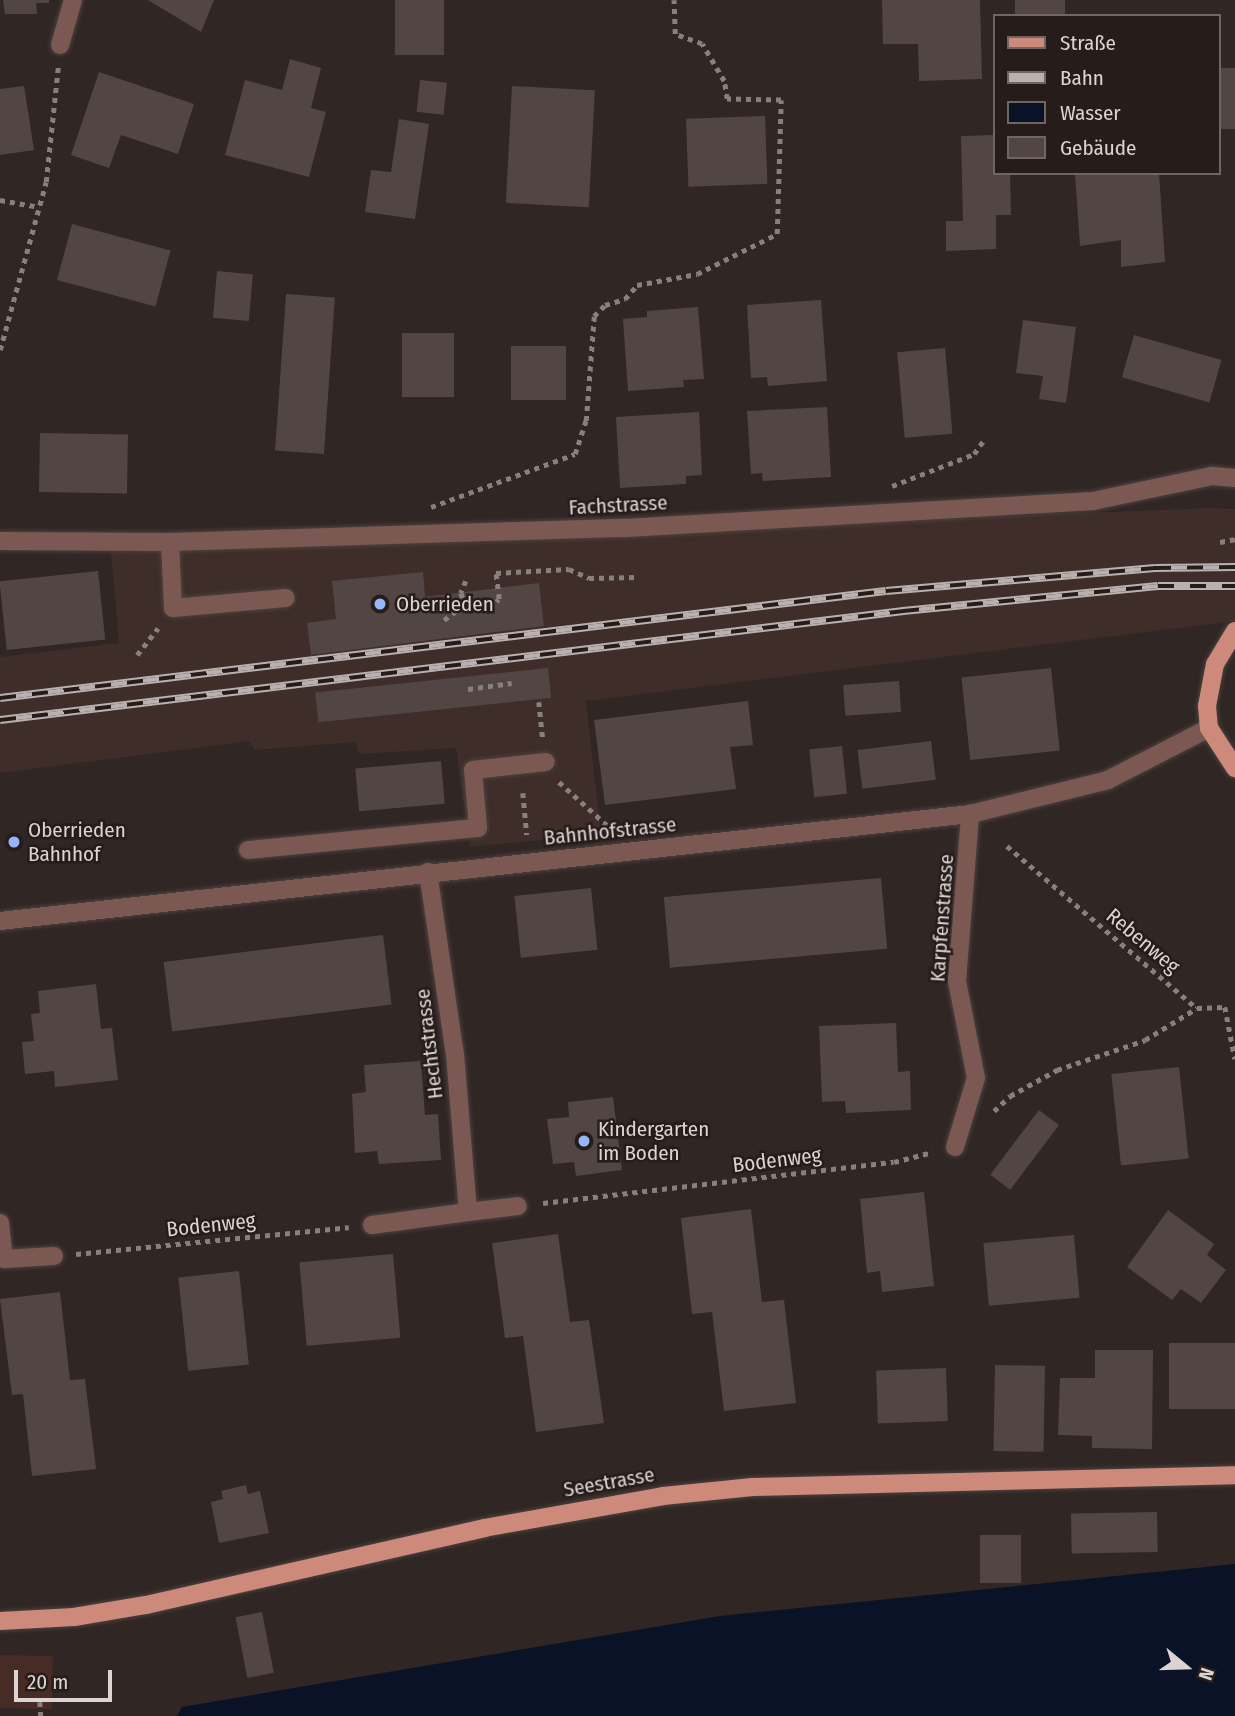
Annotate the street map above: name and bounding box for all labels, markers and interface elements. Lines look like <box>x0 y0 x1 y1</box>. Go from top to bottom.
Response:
legend <box>993 14 1221 175</box>
text: Straße <box>1060 30 1116 56</box>
text: Bahn <box>1060 65 1104 91</box>
text: Wasser <box>1060 100 1121 126</box>
text: Gebäude <box>1060 135 1136 161</box>
street label: Fachstrasse <box>568 490 668 520</box>
place label: Oberrieden <box>396 591 494 617</box>
marker: Oberrieden <box>370 594 390 614</box>
street label: Bahnhofstrasse <box>542 812 678 850</box>
place label: Oberrieden Bahnhof <box>28 817 126 867</box>
marker: Oberrieden Bahnhof <box>6 834 22 850</box>
street label: Karpfenstrasse <box>925 853 959 983</box>
street label: Rebenweg <box>1101 903 1185 979</box>
street label: Hechtstrasse <box>410 987 448 1101</box>
place label: Kindergarten im Boden <box>598 1116 709 1166</box>
marker: Kindergarten im Boden <box>576 1133 592 1149</box>
street label: Bodenweg <box>731 1142 823 1178</box>
street label: Bodenweg <box>165 1208 257 1242</box>
street label: Seestrasse <box>562 1462 656 1502</box>
north arrow <box>1151 1632 1221 1702</box>
scale bar <box>18 1656 116 1700</box>
text: N <box>1194 1665 1219 1683</box>
text: 20 m <box>27 1669 68 1695</box>

